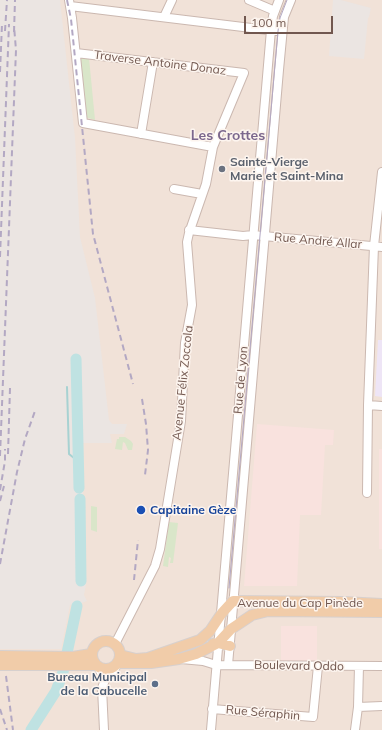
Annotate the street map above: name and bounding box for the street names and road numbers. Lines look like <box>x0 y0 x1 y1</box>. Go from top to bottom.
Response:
street label: Traverse Antoine Donaz <box>93 48 227 78</box>
street label: Rue André Allar <box>274 230 362 252</box>
street label: Avenue Félix Zoccola <box>170 325 196 441</box>
street label: Rue de Lyon <box>231 346 251 414</box>
street label: Avenue du Cap Pinède <box>237 596 363 610</box>
street label: Boulevard Oddo <box>254 658 344 674</box>
street label: Rue Séraphin <box>225 703 301 723</box>

